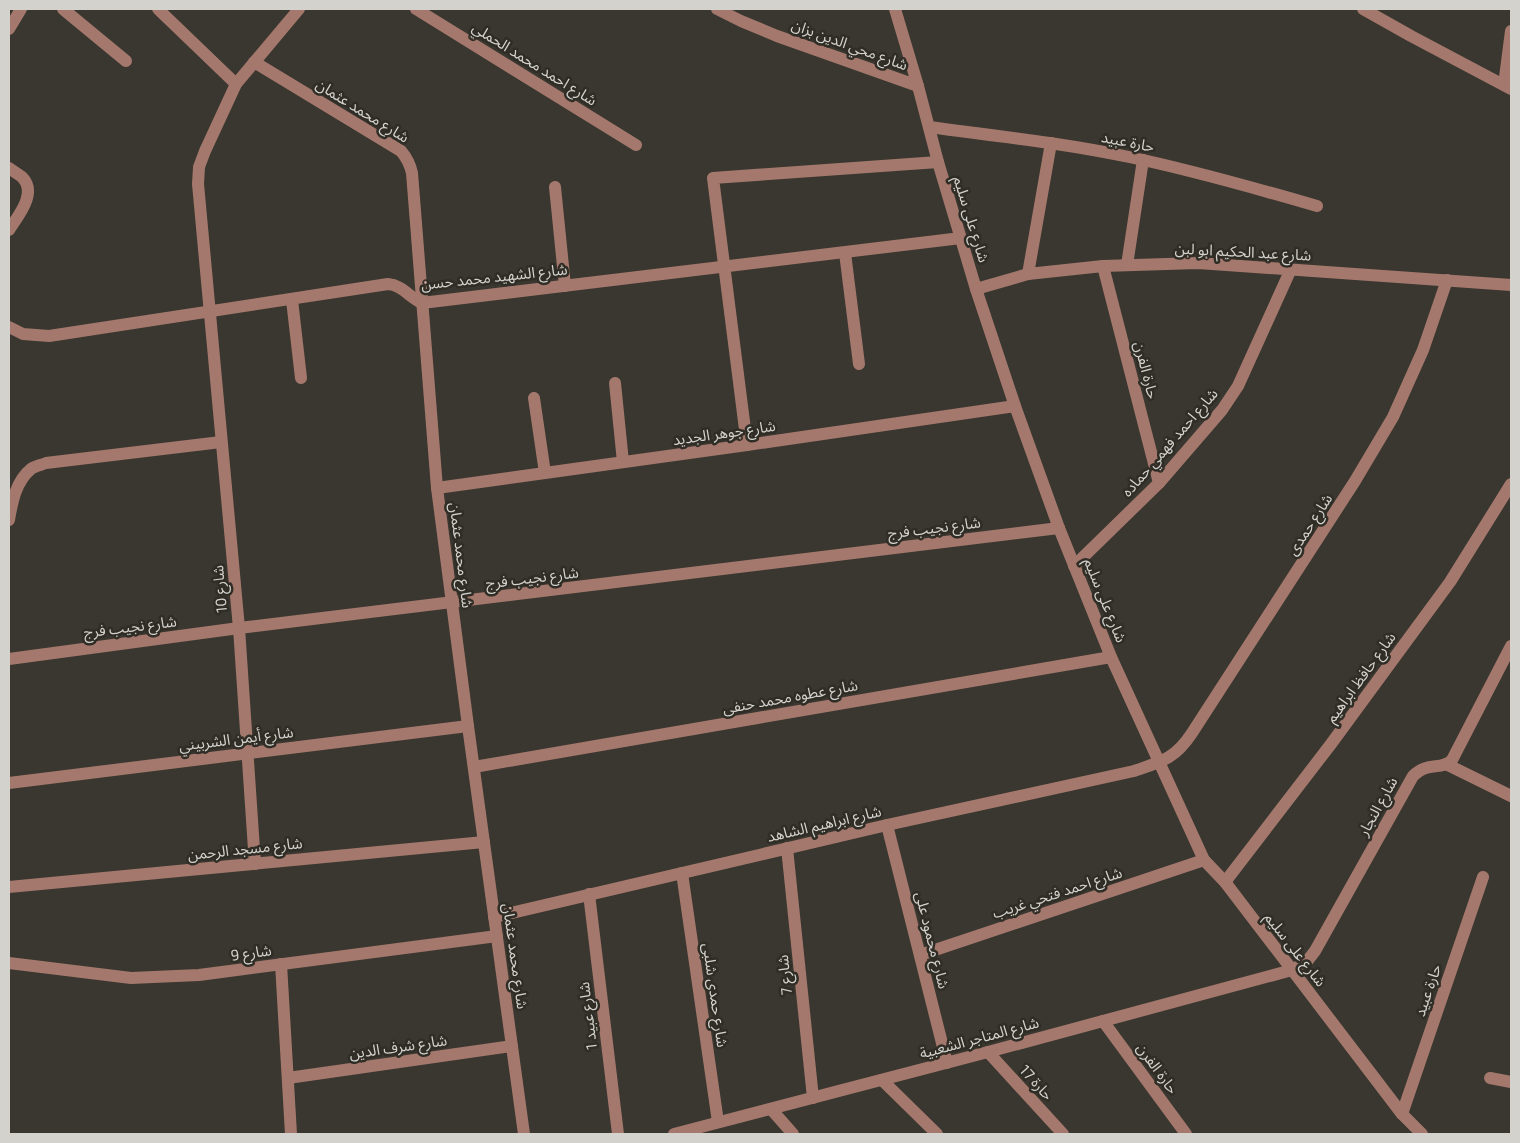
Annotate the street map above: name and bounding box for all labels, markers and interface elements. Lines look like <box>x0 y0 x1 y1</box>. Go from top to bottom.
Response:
street label: شارع محي الدين بزان <box>788 15 911 77</box>
street label: شارع احمد محمد الحملي <box>467 17 601 112</box>
street label: شارع محمد عثمان <box>311 74 413 149</box>
street label: حارة عبيد <box>1100 127 1156 156</box>
street label: شارع على سليم <box>947 174 994 266</box>
street label: شارع عبد الحكيم ابو لبن <box>1174 238 1312 268</box>
street label: شارع الشهيد محمد حسن <box>420 259 569 297</box>
street label: حارة الفرن <box>1130 339 1163 401</box>
street label: شارع احمد فهمي حماده <box>1117 384 1224 502</box>
street label: شارع جوهر الجديد <box>671 416 777 452</box>
street label: شارع حمدى <box>1283 490 1339 560</box>
street label: شارع محمد عثمان <box>443 501 477 610</box>
street label: شارع نجيب فرج <box>886 512 982 546</box>
street label: شارع على سليم <box>1077 555 1131 646</box>
street label: شارع نجيب فرج <box>484 562 580 596</box>
street label: شارع 10 <box>208 564 234 613</box>
street label: شارع نجيب فرج <box>82 611 178 645</box>
street label: شارع حافظ ابراهيم <box>1321 628 1402 728</box>
street label: شارع عطوه محمد حنفى <box>721 675 860 721</box>
street label: شارع أيمن الشربيني <box>178 722 295 758</box>
street label: شارع النجار <box>1353 773 1404 841</box>
street label: شارع ابراهيم الشاهد <box>765 801 884 849</box>
street label: شارع مسجد الرحمن <box>187 833 304 867</box>
street label: شارع احمد فتحي غريب <box>990 862 1126 925</box>
street label: شارع محمود على <box>908 890 954 992</box>
street label: شارع محمد عثمان <box>496 902 532 1011</box>
street label: شارع على سليم <box>1258 908 1331 992</box>
street label: شارع 9 <box>229 940 273 968</box>
street label: شارع حمدى شلبى <box>696 942 732 1049</box>
street label: شارع 7 <box>773 953 799 996</box>
street label: حارة عبيد <box>1410 961 1445 1019</box>
street label: شارع عبيد 1 <box>574 980 604 1051</box>
street label: شارع المتاجر الشعبية <box>917 1012 1042 1065</box>
street label: شارع شرف الدين <box>348 1030 449 1066</box>
street label: حارة الفرن <box>1133 1039 1183 1098</box>
street label: حارة 17 <box>1016 1061 1058 1104</box>

